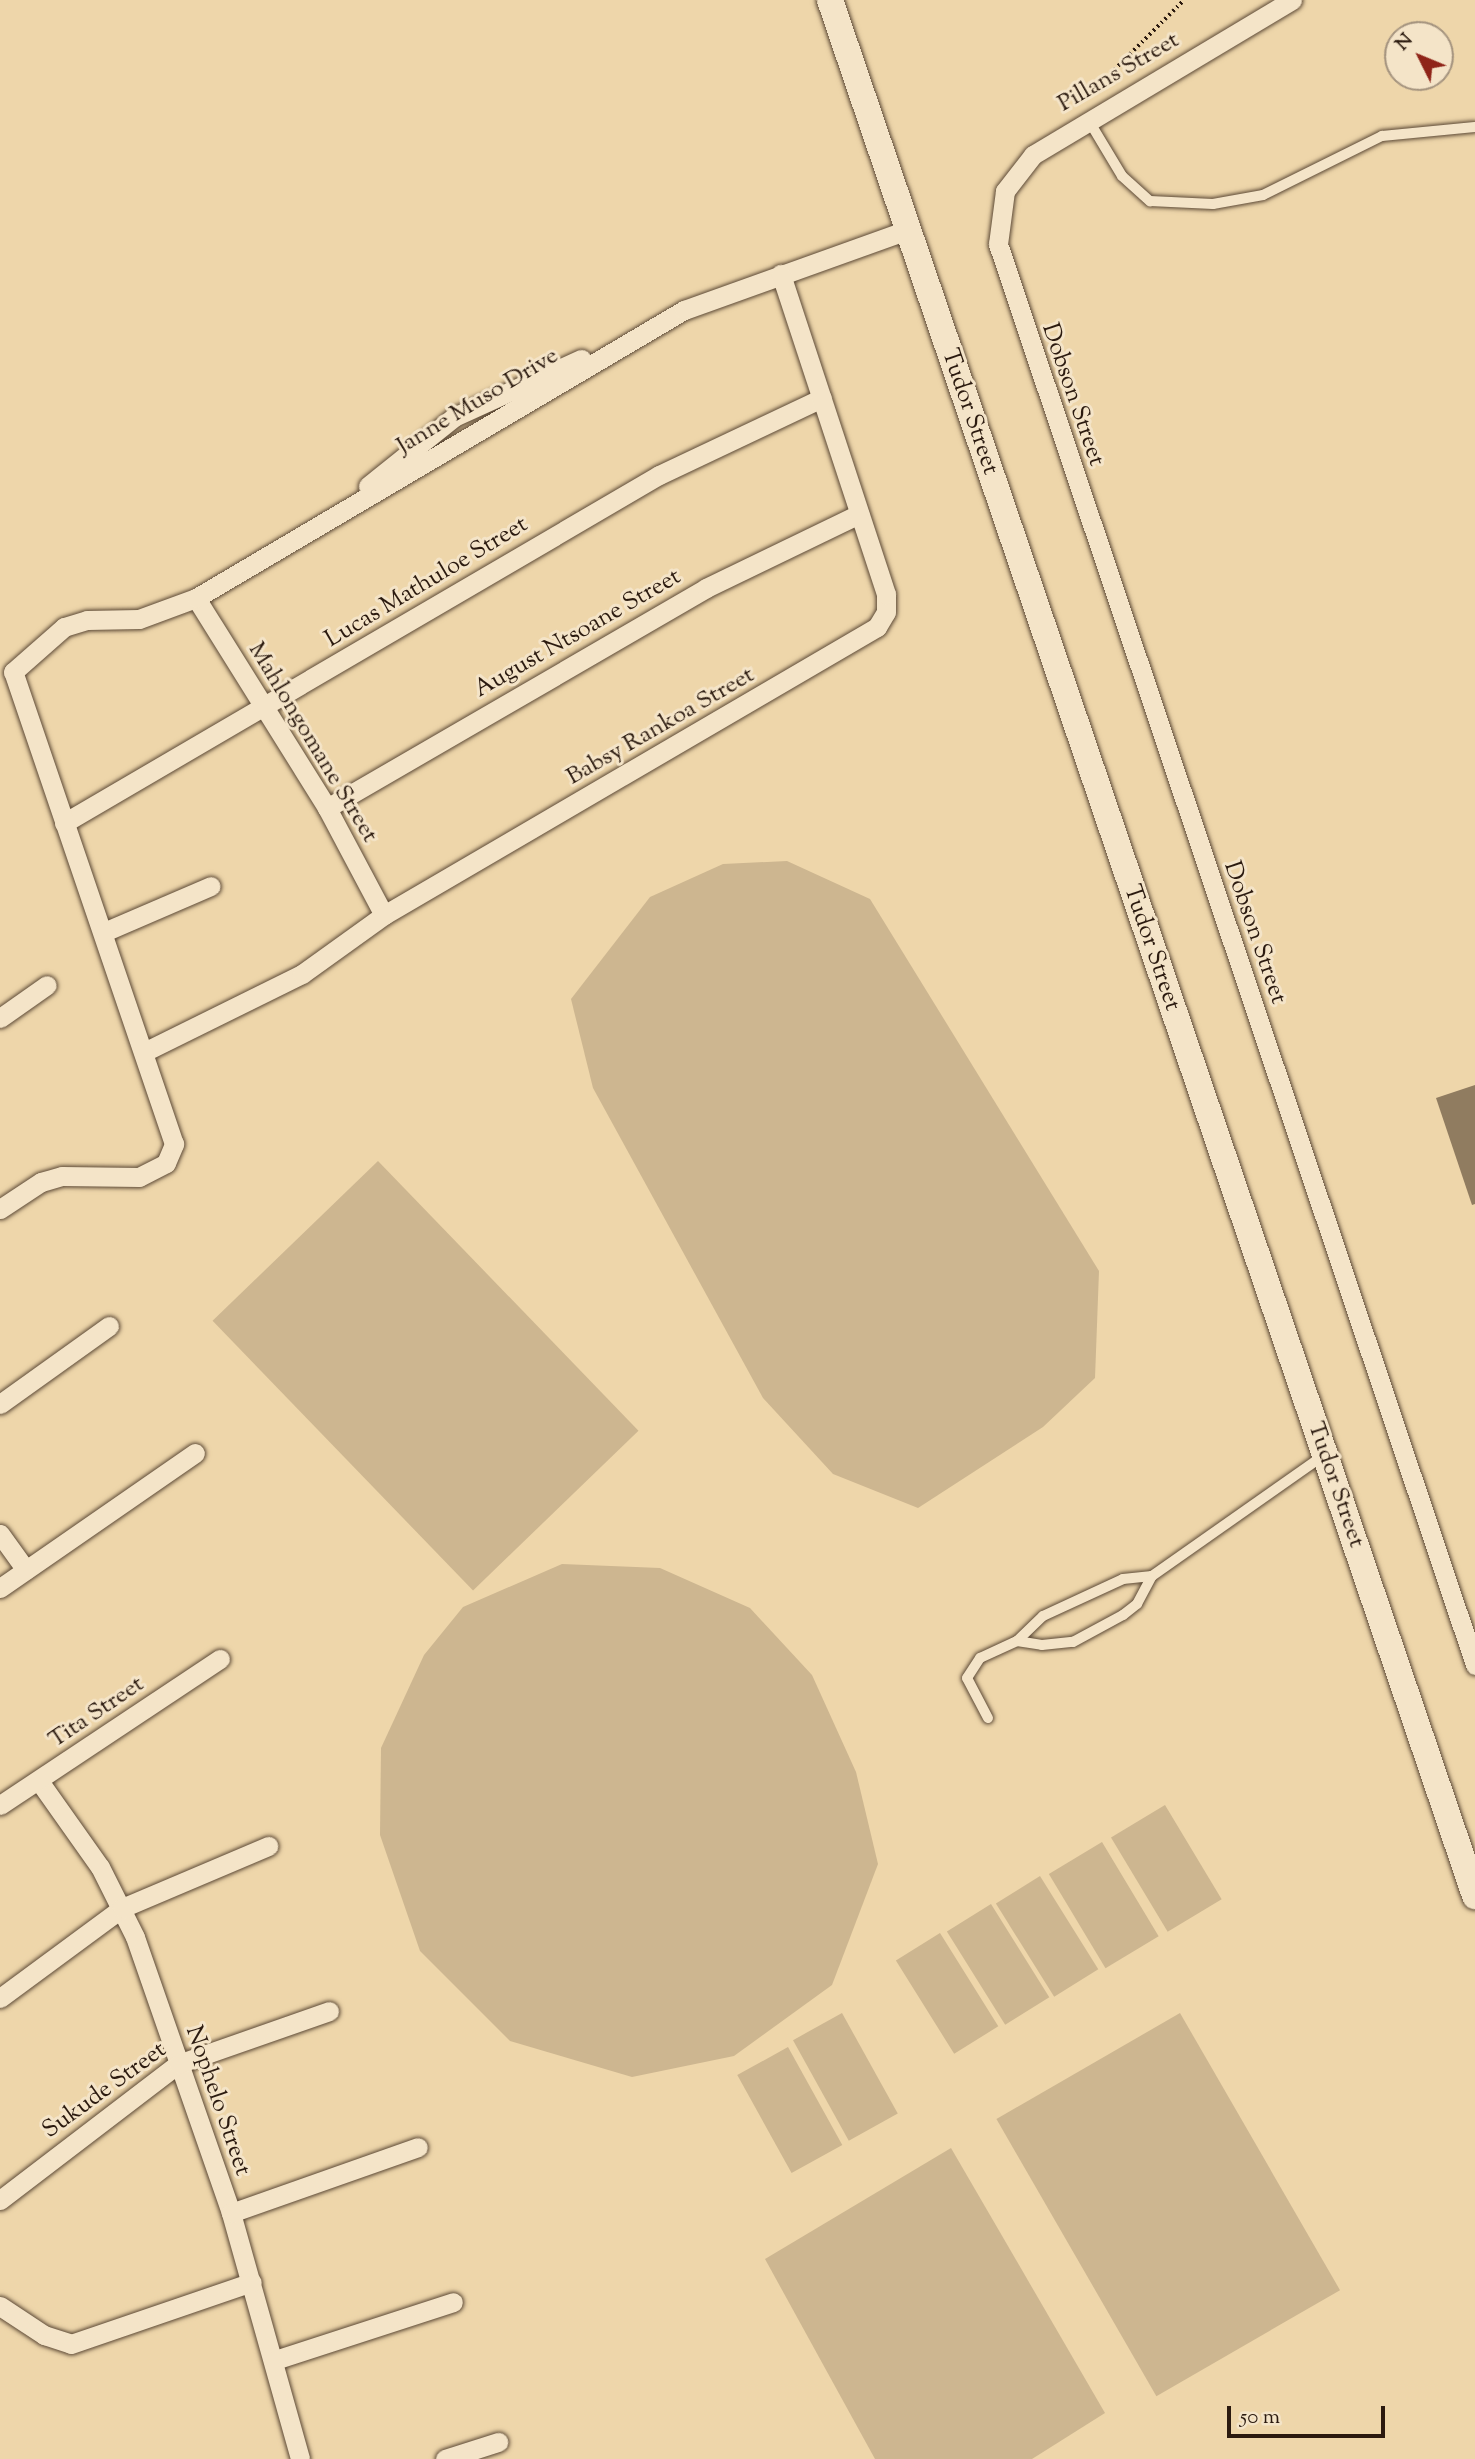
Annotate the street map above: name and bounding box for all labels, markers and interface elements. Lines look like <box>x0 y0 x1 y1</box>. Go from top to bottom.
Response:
north arrow <box>1384 21 1454 91</box>
street label: Pillans Street <box>1053 27 1185 119</box>
text: N <box>1390 28 1420 57</box>
street label: Dobson Street <box>1034 320 1110 470</box>
street label: Janne Muso Drive <box>392 342 564 462</box>
street label: Tudor Street <box>934 345 1004 479</box>
street label: Lucas Mathuloe Street <box>320 511 534 655</box>
street label: August Ntsoane Street <box>470 563 686 705</box>
street label: Mahlongomane Street <box>241 638 383 848</box>
street label: Babsy Rankoa Street <box>562 662 760 792</box>
street label: Dobson Street <box>1216 858 1292 1008</box>
street label: Tudor Street <box>1116 881 1186 1015</box>
street label: Tudor Street <box>1300 1418 1370 1552</box>
street label: Tita Street <box>44 1671 150 1755</box>
street label: Nophelo Street <box>178 2022 256 2180</box>
street label: Sukude Street <box>37 2036 173 2146</box>
scale bar <box>1230 2392 1388 2436</box>
text: 50 m <box>1240 2403 1280 2433</box>

